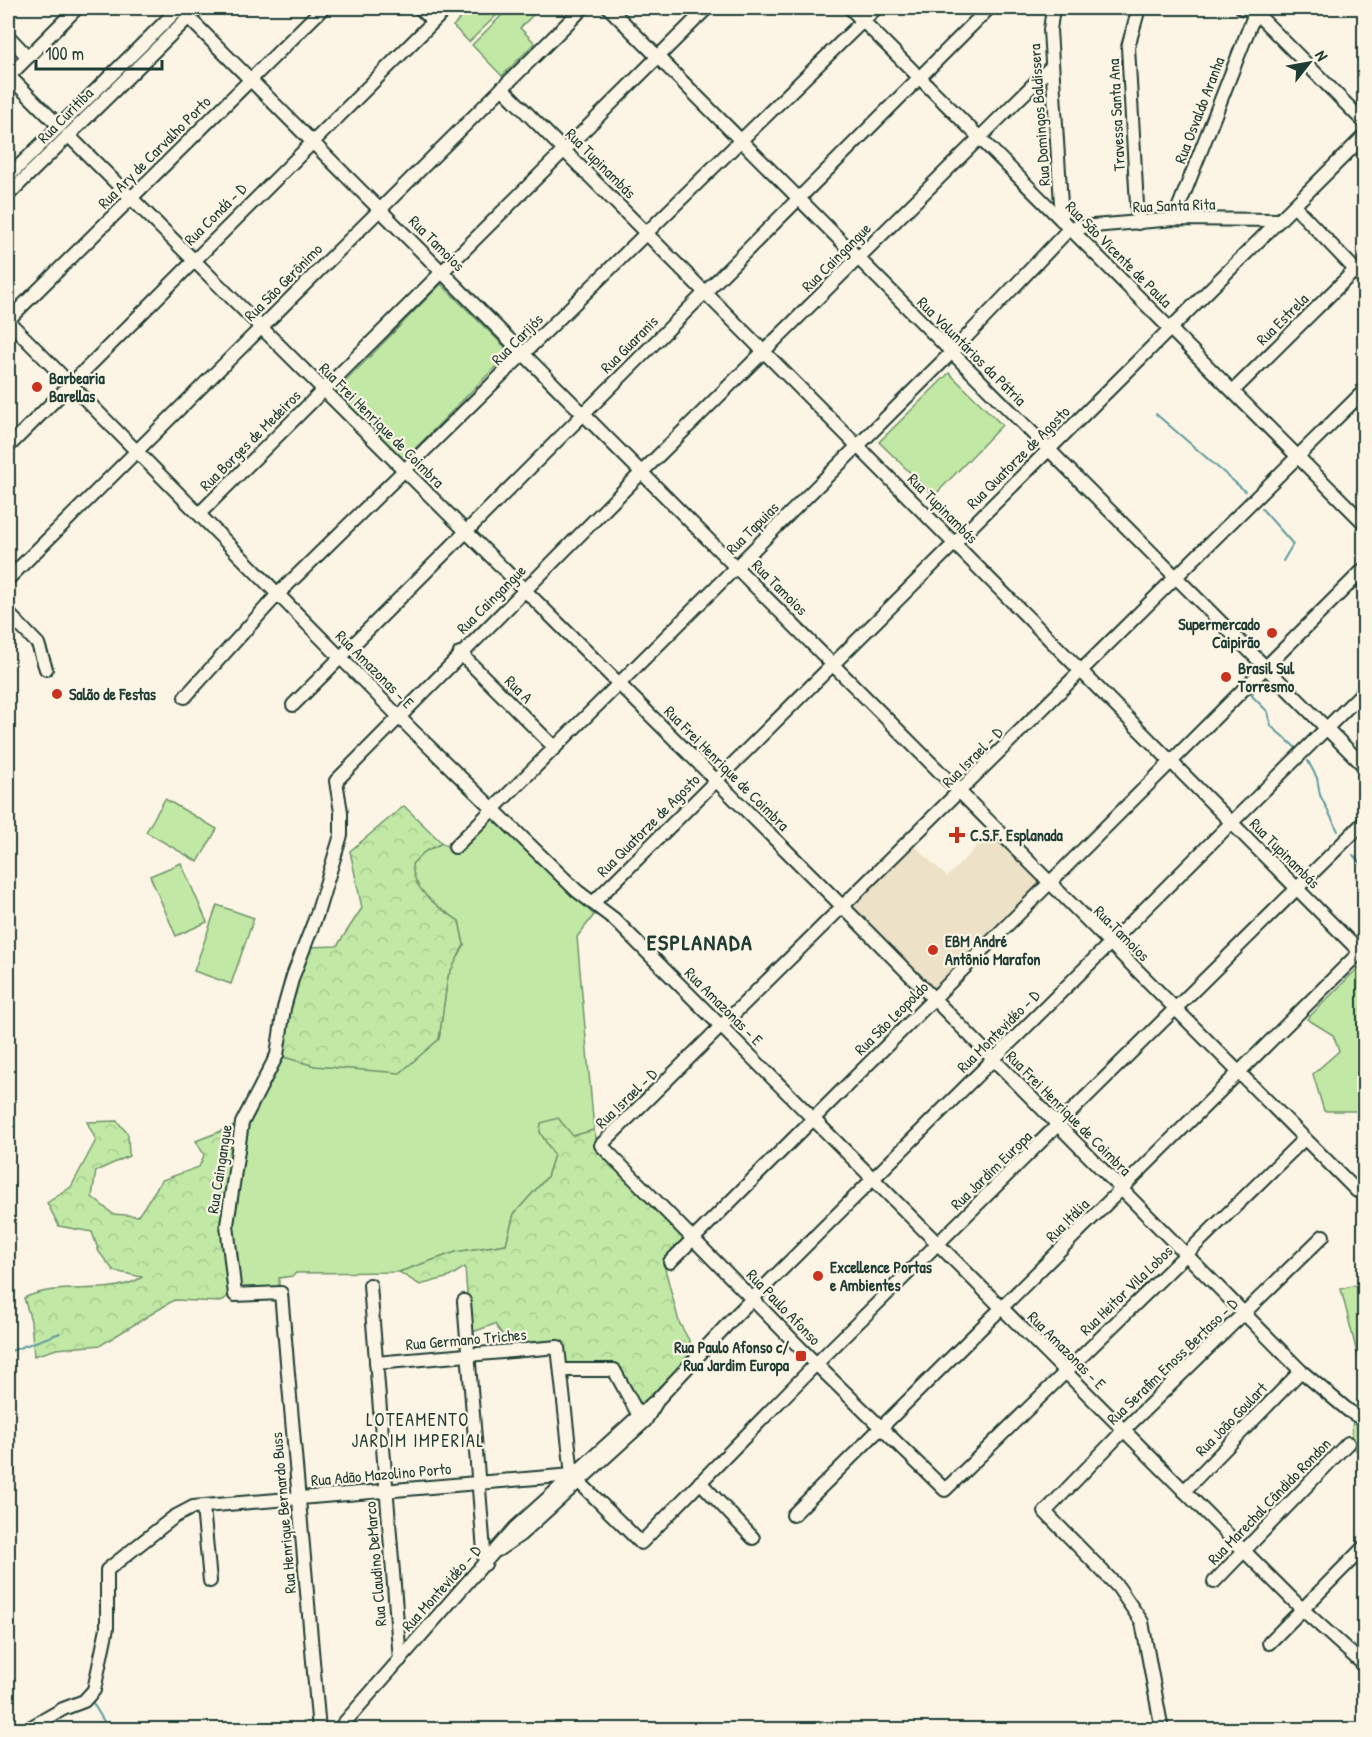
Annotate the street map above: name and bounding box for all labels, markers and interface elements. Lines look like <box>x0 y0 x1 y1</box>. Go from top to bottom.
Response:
scale bar <box>36 33 162 71</box>
north arrow <box>1279 33 1339 93</box>
text: 100 m <box>45 41 84 66</box>
street label: Rua Domingos Baldissera <box>1023 43 1055 187</box>
text: N <box>1310 46 1334 65</box>
street label: Rua Osvaldo Aranha <box>1169 54 1229 166</box>
street label: Travessa Santa Ana <box>1102 58 1130 172</box>
street label: Rua Curitiba <box>32 82 98 148</box>
street label: Rua Ary de Carvalho Porto <box>93 90 216 213</box>
street label: Rua Tupinambás <box>561 123 641 203</box>
street label: Rua Condá - D <box>179 178 251 250</box>
street label: Rua Santa Rita <box>1132 193 1216 217</box>
street label: Rua São Vicente de Paula <box>1061 196 1177 312</box>
street label: Rua Tamoios <box>404 210 470 276</box>
street label: Rua Caingangue <box>796 217 876 297</box>
street label: Rua São Gerônimo <box>239 238 327 326</box>
street label: Rua Estrela <box>1251 288 1313 350</box>
street label: Rua Voluntários da Pátria <box>912 291 1032 411</box>
street label: Rua Carijós <box>486 308 548 370</box>
street label: Rua Guaranis <box>595 310 663 378</box>
street label: Rua Frei Henrique de Coimbra <box>314 357 450 493</box>
place label: Barbearia Barellas <box>49 367 106 407</box>
marker: Barbearia Barellas <box>30 380 44 394</box>
street label: Rua Borges de Medeiros <box>195 385 305 495</box>
street label: Rua Quatorze de Agosto <box>962 400 1075 513</box>
street label: Rua Tupinambás <box>903 468 983 548</box>
street label: Rua Tapuias <box>721 497 783 559</box>
street label: Rua Tamoios <box>747 554 813 620</box>
street label: Rua Caingangue <box>451 559 531 639</box>
place label: Supermercado Caipirão <box>1178 613 1261 654</box>
street label: Rua Amazonas - E <box>331 625 419 713</box>
marker: Supermercado Caipirão <box>1265 626 1279 640</box>
place label: Brasil Sul Torresmo <box>1237 657 1295 697</box>
street label: Rua A <box>500 670 538 708</box>
marker: Brasil Sul Torresmo <box>1219 670 1233 684</box>
place label: Salão de Festas <box>69 683 157 705</box>
marker: Salão de Festas <box>50 687 64 701</box>
street label: Rua Frei Henrique de Coimbra <box>659 700 795 836</box>
street label: Rua Israel - D <box>937 721 1008 792</box>
street label: Rua Quatorze de Agosto <box>592 768 705 881</box>
street label: Rua Tupinambás <box>1245 813 1325 893</box>
place label: C.S.F. Esplanada <box>970 824 1063 847</box>
marker: C.S.F. Esplanada <box>948 826 966 844</box>
street label: Rua Tamoios <box>1089 900 1155 966</box>
district label: ESPLANADA <box>647 927 753 957</box>
place label: EBM André Antônio Marafon <box>945 930 1041 970</box>
marker: EBM André Antônio Marafon <box>926 943 940 957</box>
street label: Rua Amazonas - E <box>680 962 768 1050</box>
street label: Rua São Leopoldo <box>849 976 933 1060</box>
street label: Rua Montevidéo - D <box>952 984 1045 1077</box>
street label: Rua Frei Henrique de Coimbra <box>1001 1045 1137 1181</box>
street label: Rua Israel - D <box>590 1063 662 1133</box>
street label: Rua Caingangue <box>201 1122 237 1215</box>
street label: Rua Jardim Europa <box>945 1125 1037 1215</box>
street label: Rua Itália <box>1040 1193 1094 1247</box>
street label: Rua Heitor Vila Lobos <box>1075 1240 1177 1340</box>
place label: Excellence Portas e Ambientes <box>830 1256 933 1296</box>
street label: Rua Paulo Afonso <box>742 1264 826 1350</box>
marker: Excellence Portas e Ambientes <box>811 1269 825 1283</box>
street label: Rua Serafim Enoss Bertaso - D <box>1102 1292 1242 1429</box>
street label: Rua Amazonas - E <box>1023 1306 1111 1394</box>
street label: Rua Germano Triches <box>405 1323 527 1355</box>
place label: Rua Paulo Afonso c/ Rua Jardim Europa <box>674 1336 790 1377</box>
marker: Rua Paulo Afonso c/ Rua Jardim Europa <box>794 1349 808 1363</box>
street label: Rua João Goulart <box>1190 1377 1272 1461</box>
district label: LOTEAMENTO JARDIM IMPERIAL <box>351 1407 485 1453</box>
street label: Rua Henrique Bernardo Buss <box>265 1431 301 1595</box>
street label: Rua Marechal Cândido Rondon <box>1203 1433 1335 1569</box>
street label: Rua Adão Mazolino Porto <box>310 1457 453 1491</box>
street label: Rua Claudino DeMarco <box>359 1500 391 1627</box>
street label: Rua Montevidéo - D <box>396 1540 486 1636</box>

